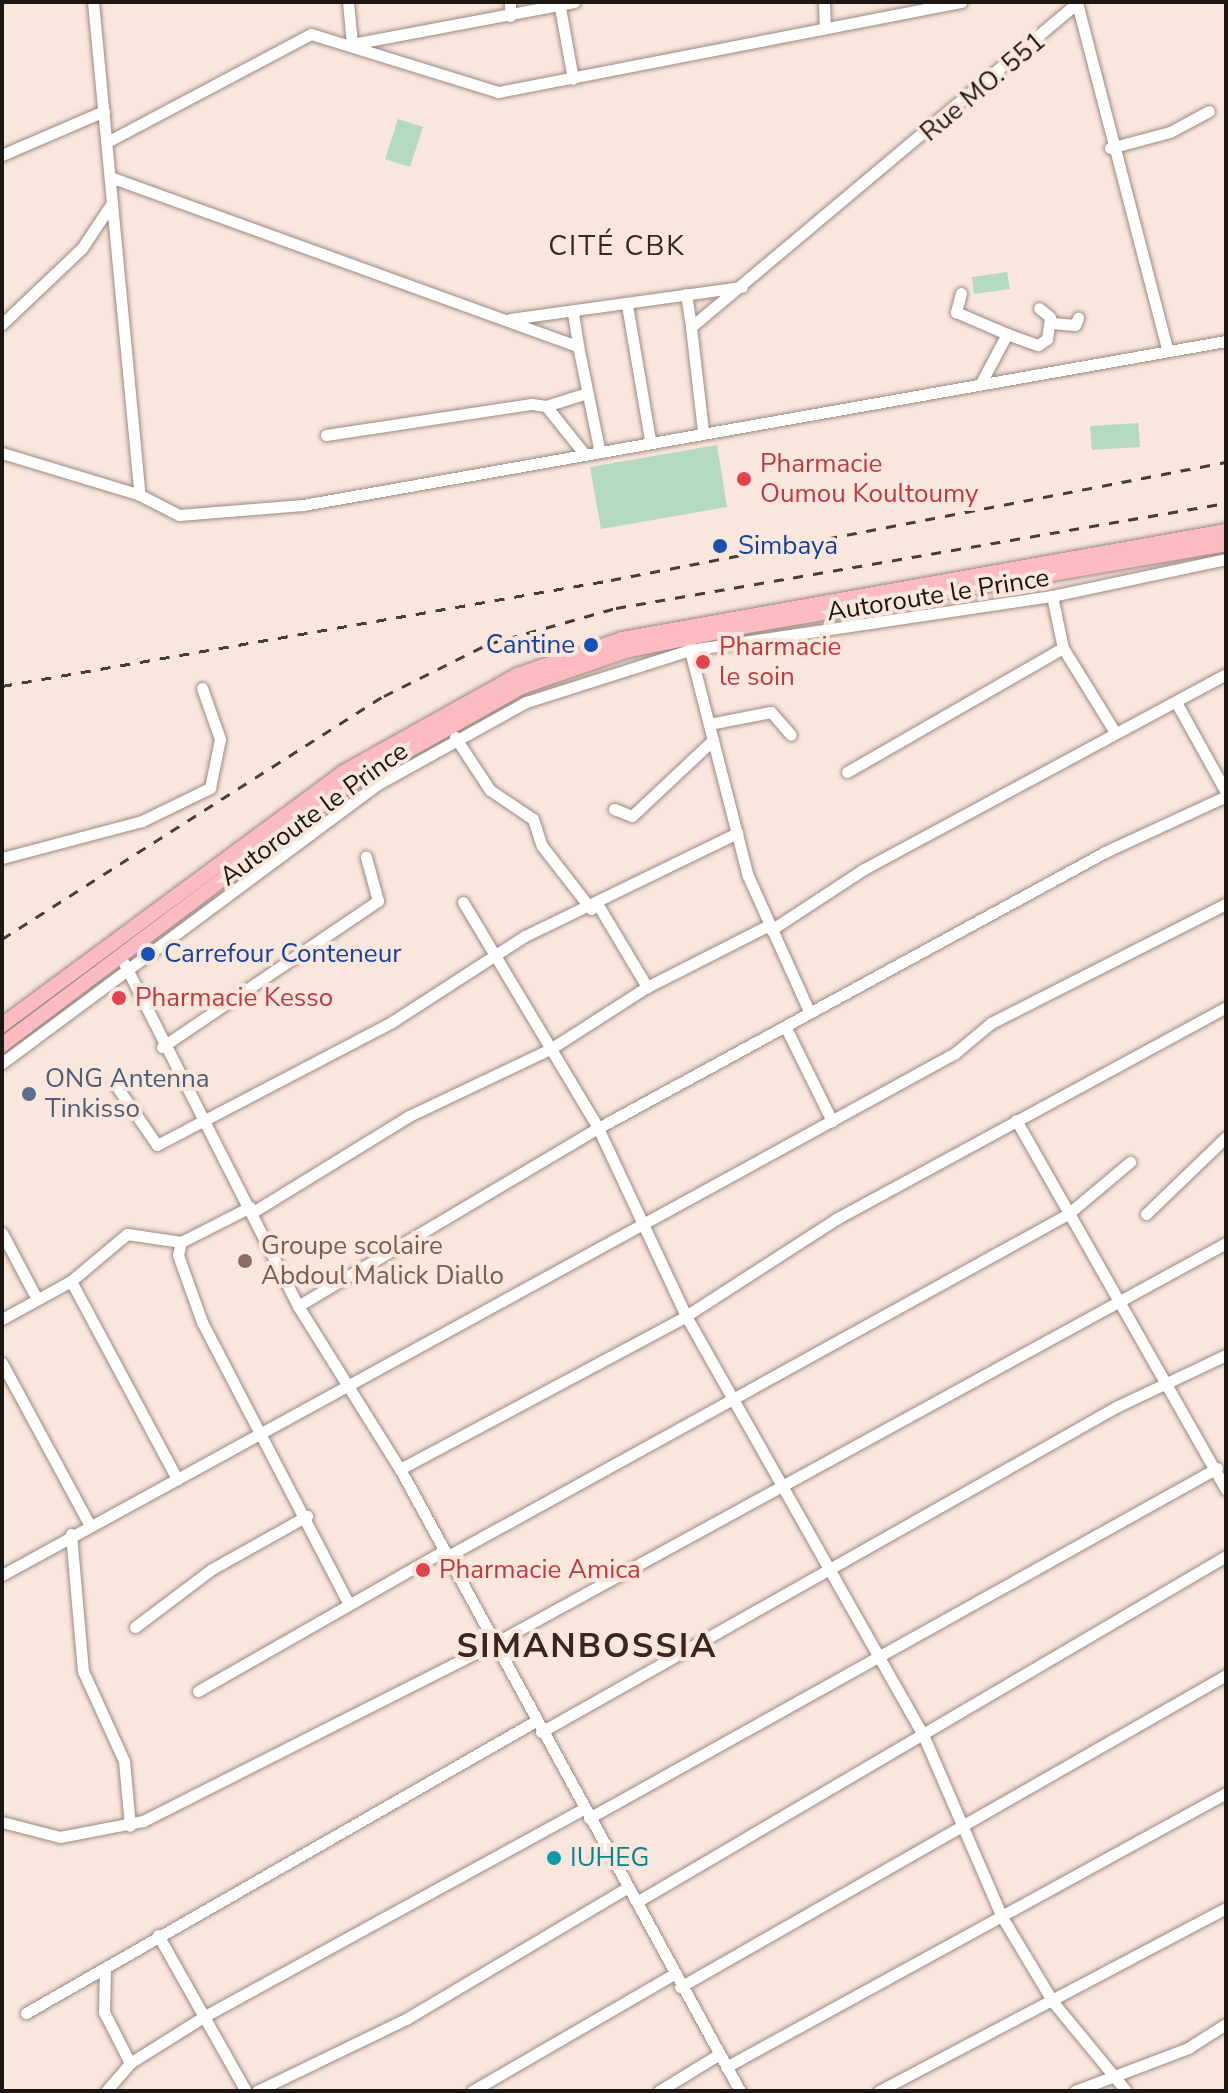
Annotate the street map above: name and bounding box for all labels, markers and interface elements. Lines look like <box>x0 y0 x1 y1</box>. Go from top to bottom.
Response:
street label: Rue MO. 551 <box>914 26 1052 148</box>
district label: CITÉ CBK <box>548 229 686 263</box>
place label: Pharmacie Oumou Koultoumy <box>760 448 978 510</box>
marker: Pharmacie Oumou Koultoumy <box>735 470 753 488</box>
place label: Simbaya <box>738 530 838 562</box>
marker: Simbaya <box>709 535 731 557</box>
street label: Autoroute le Prince <box>825 562 1051 628</box>
place label: Cantine <box>486 629 575 661</box>
place label: Pharmacie le soin <box>719 631 841 692</box>
marker: Cantine <box>582 636 600 654</box>
marker: Pharmacie le soin <box>694 653 712 671</box>
street label: Autoroute le Prince <box>214 735 414 893</box>
place label: Carrefour Conteneur <box>164 938 402 970</box>
marker: Carrefour Conteneur <box>139 945 157 963</box>
place label: Pharmacie Kesso <box>135 982 333 1014</box>
marker: Pharmacie Kesso <box>110 989 128 1007</box>
place label: ONG Antenna Tinkisso <box>45 1063 210 1124</box>
marker: ONG Antenna Tinkisso <box>20 1085 38 1103</box>
place label: Groupe scolaire Abdoul Malick Diallo <box>261 1230 504 1292</box>
marker: Groupe scolaire Abdoul Malick Diallo <box>236 1252 254 1270</box>
place label: Pharmacie Amica <box>439 1554 641 1586</box>
marker: Pharmacie Amica <box>414 1561 432 1579</box>
district label: SIMANBOSSIA <box>456 1627 718 1667</box>
place label: IUHEG <box>570 1842 649 1874</box>
marker: IUHEG <box>545 1849 563 1867</box>

